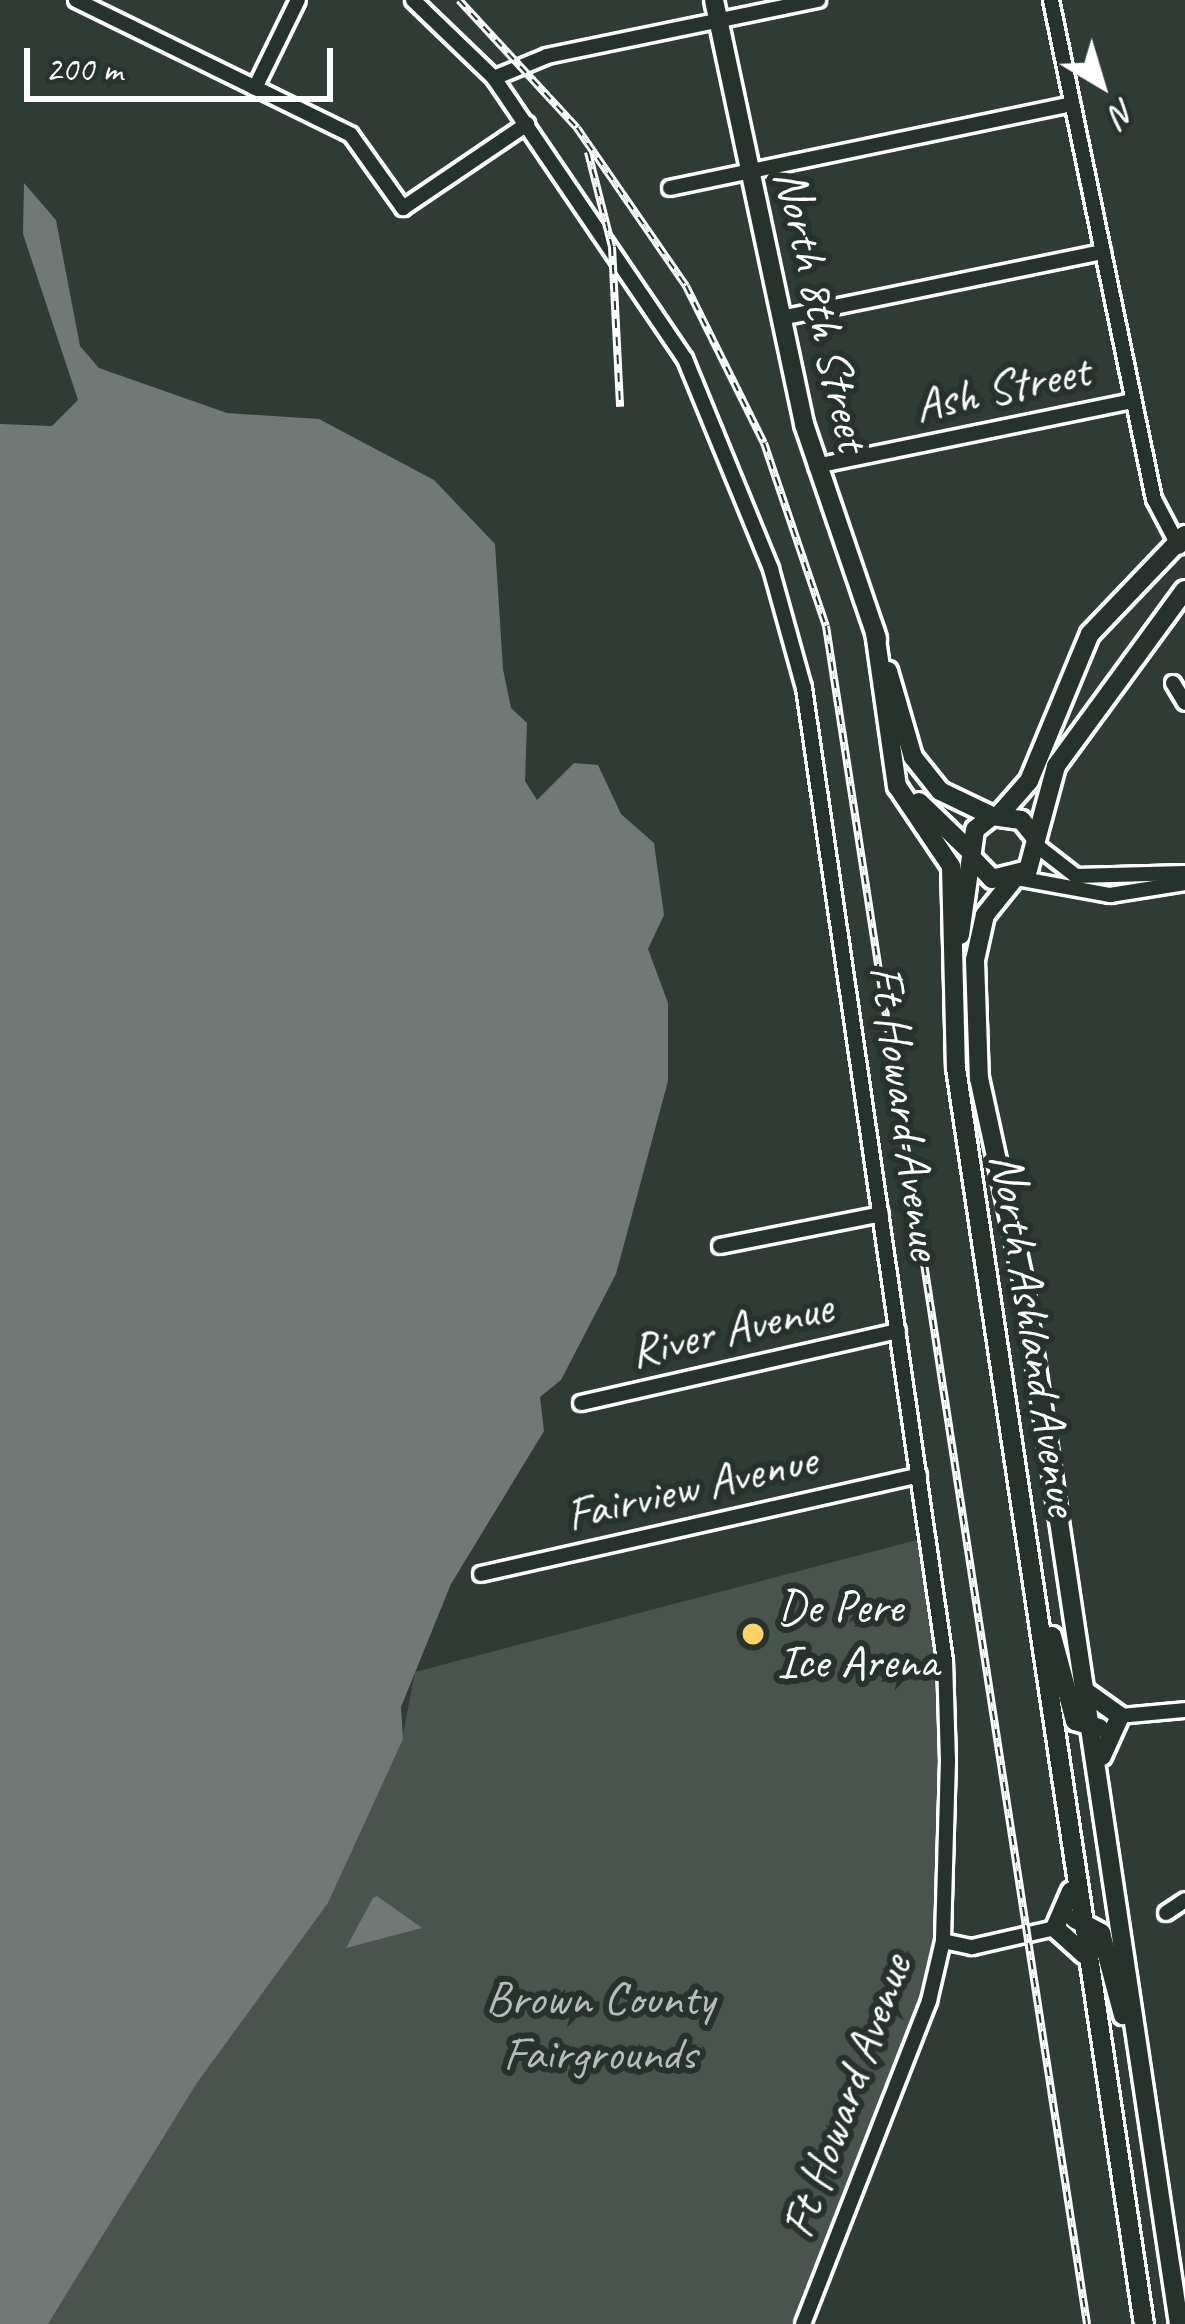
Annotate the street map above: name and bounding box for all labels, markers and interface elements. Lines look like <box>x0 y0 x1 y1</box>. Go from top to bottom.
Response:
scale bar <box>30 24 339 98</box>
north arrow <box>1041 24 1161 144</box>
text: 200 m <box>45 46 122 92</box>
text: N <box>1102 90 1144 135</box>
street label: North 8th Street <box>762 163 882 457</box>
street label: Ash Street <box>909 341 1095 435</box>
street label: Ft Howard Avenue <box>857 962 955 1262</box>
street label: North Ashland Avenue <box>978 1149 1092 1519</box>
street label: River Avenue <box>624 1278 838 1380</box>
street label: Fairview Avenue <box>560 1430 822 1544</box>
place label: De Pere Ice Arena <box>777 1577 937 1690</box>
marker: De Pere Ice Arena <box>740 1621 766 1647</box>
street label: Ft Howard Avenue <box>768 1947 924 2245</box>
park label: Brown County Fairgrounds <box>486 1969 714 2082</box>

